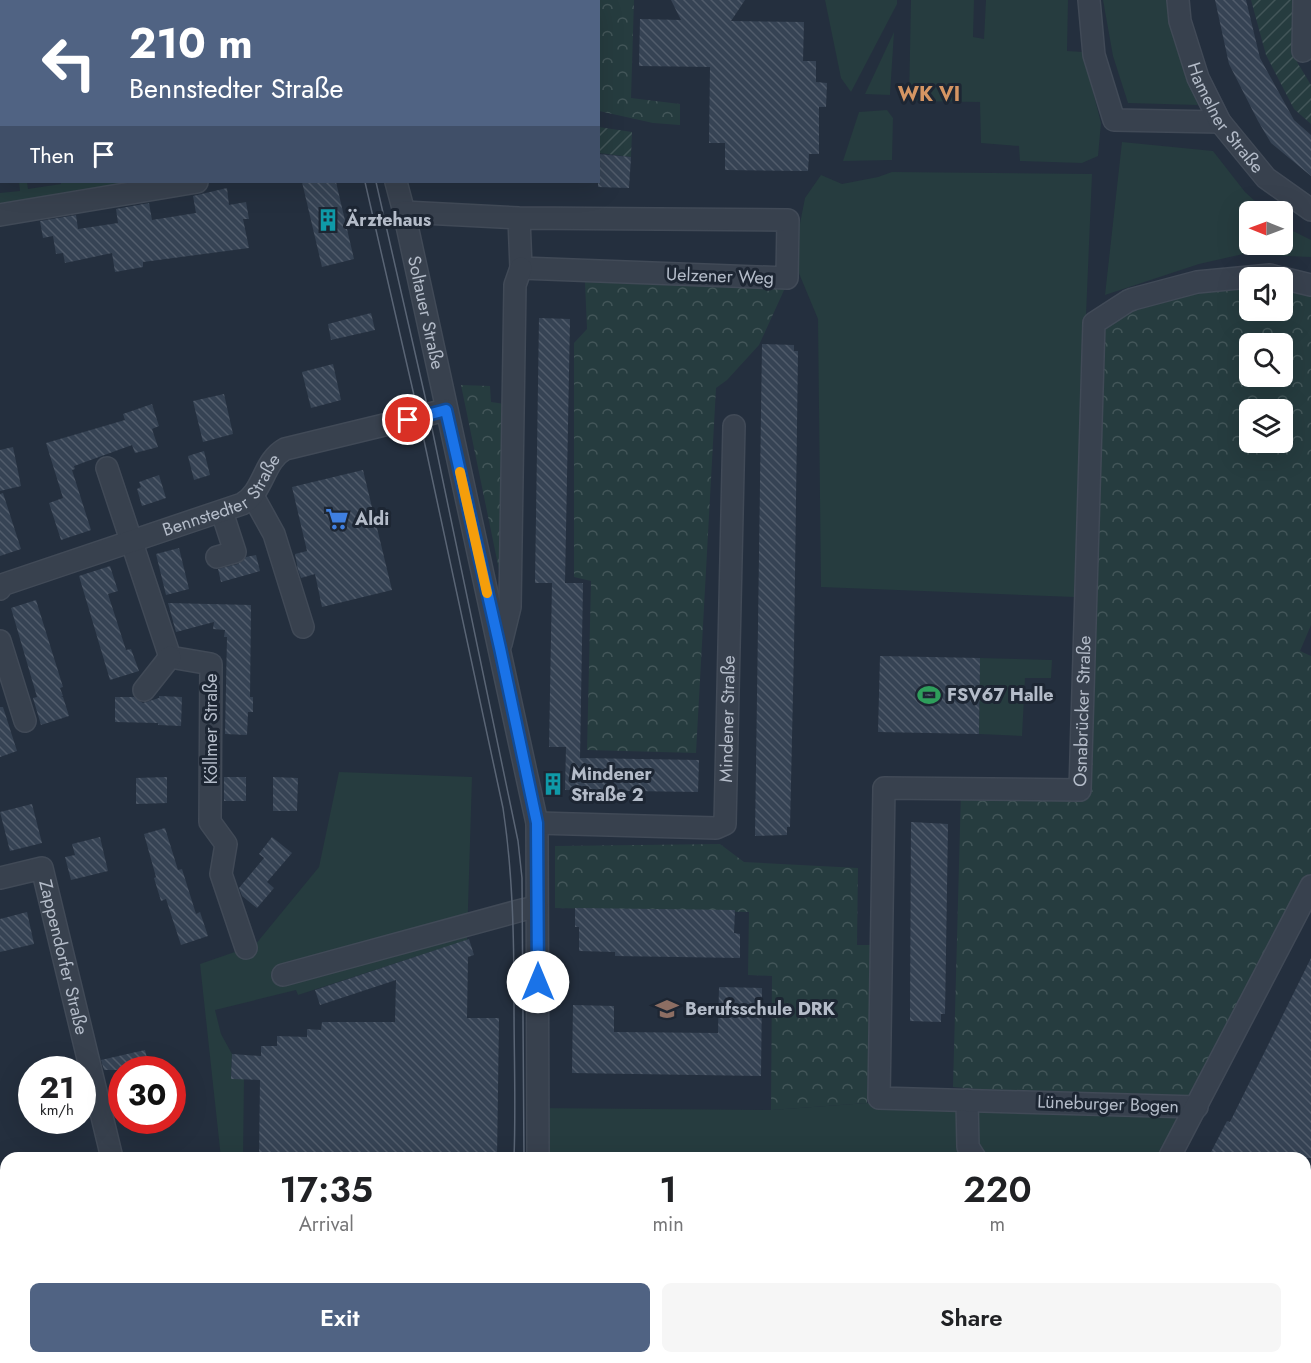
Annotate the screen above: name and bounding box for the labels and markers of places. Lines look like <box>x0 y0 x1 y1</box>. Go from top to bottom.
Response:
building icon: Ärztehaus <box>315 207 341 233</box>
place label: Ärztehaus <box>345 207 431 233</box>
pin <box>382 394 433 445</box>
supermarket icon: Aldi <box>324 506 350 532</box>
place label: Aldi <box>354 506 389 532</box>
sports icon: FSV67 Halle <box>916 682 942 708</box>
place label: FSV67 Halle <box>947 682 1054 708</box>
place label: Mindener Straße 2 <box>571 761 652 808</box>
building icon: Mindener Straße 2 <box>540 771 566 797</box>
school or university icon: Berufsschule DRK <box>654 996 680 1022</box>
place label: Berufsschule DRK <box>685 996 836 1022</box>

